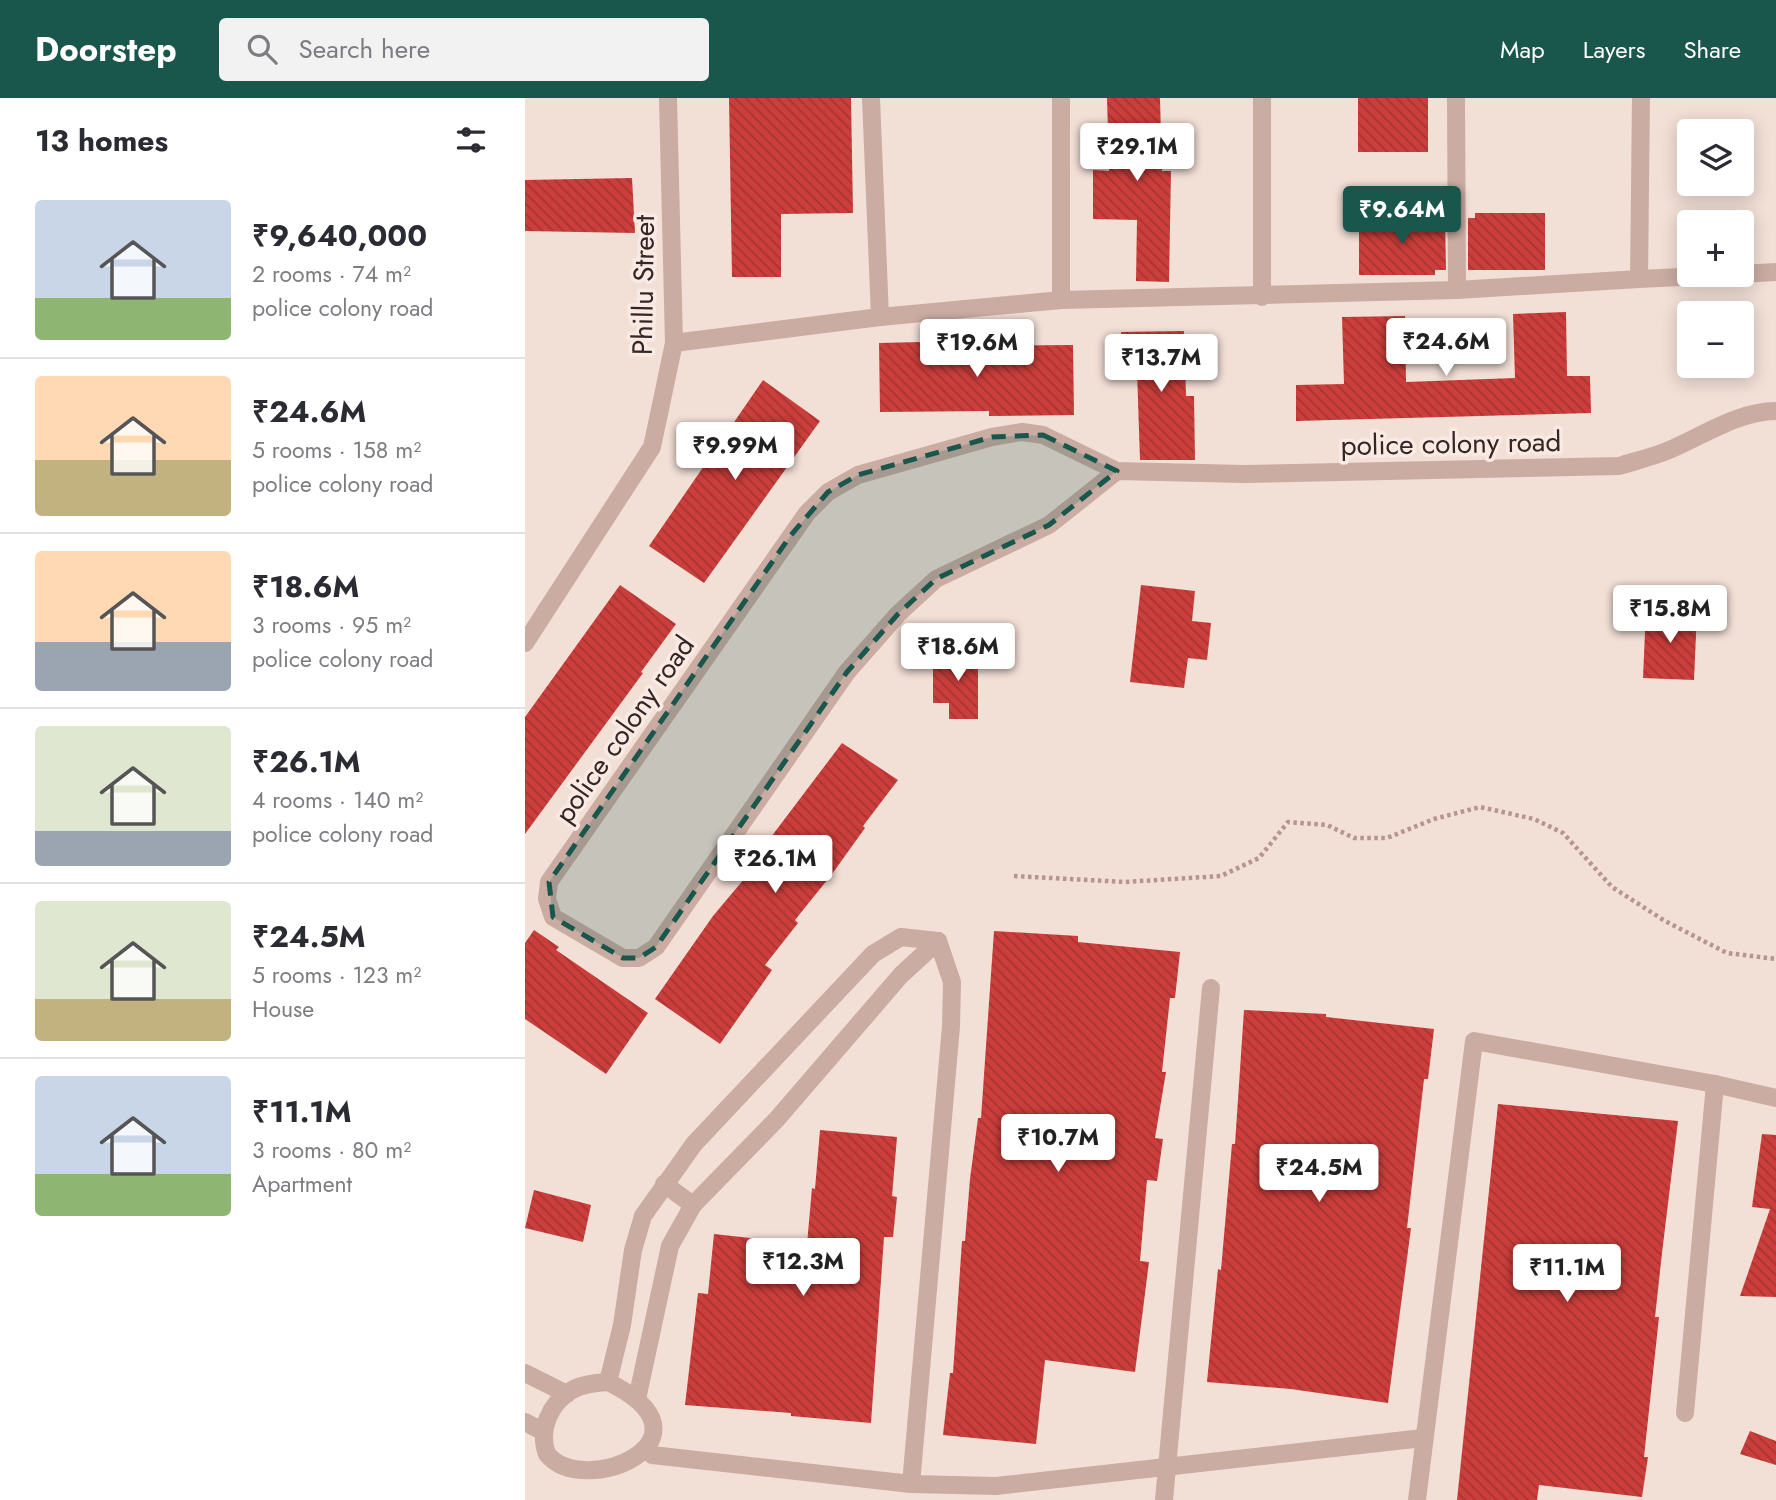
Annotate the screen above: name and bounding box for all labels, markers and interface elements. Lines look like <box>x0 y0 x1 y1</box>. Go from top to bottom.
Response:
search box <box>219 18 709 81</box>
text: Doorstep <box>35 26 177 73</box>
icon: search <box>243 30 281 68</box>
text: Search here <box>299 30 430 68</box>
text: Map <box>1500 32 1545 67</box>
text: Layers <box>1583 32 1645 67</box>
text: Share <box>1683 32 1741 67</box>
text: 13 homes <box>35 119 168 162</box>
map controls <box>1677 119 1754 378</box>
button: layers <box>1677 119 1754 196</box>
icon: filters <box>452 121 490 159</box>
pin: ₹29.1M <box>1080 123 1194 183</box>
text: ₹29.1M <box>1096 129 1178 163</box>
pin: ₹9.64M <box>1345 186 1459 246</box>
text: ₹9.64M <box>1359 192 1445 226</box>
button: + <box>1677 210 1754 287</box>
text: ₹9,640,000 <box>252 214 427 257</box>
street label: Phillu Street <box>622 214 665 355</box>
icon: home <box>91 228 175 312</box>
text: 2 rooms · 74 m² <box>252 257 411 291</box>
text: police colony road <box>252 291 433 325</box>
button: − <box>1677 301 1754 378</box>
pin: ₹24.6M <box>1389 318 1503 378</box>
pin: ₹19.6M <box>920 320 1034 379</box>
text: ₹24.6M <box>1402 324 1490 358</box>
text: ₹19.6M <box>936 325 1018 359</box>
pin: ₹13.7M <box>1104 334 1218 394</box>
text: ₹13.7M <box>1121 340 1201 374</box>
text: ₹24.6M <box>252 390 366 433</box>
icon: home <box>91 404 175 488</box>
street label: police colony road <box>1340 421 1562 466</box>
pin: ₹9.99M <box>678 422 792 482</box>
text: ₹9.99M <box>692 428 778 462</box>
text: 5 rooms · 158 m² <box>252 433 421 467</box>
text: police colony road <box>252 467 433 501</box>
text: ₹18.6M <box>252 565 359 608</box>
icon: home <box>91 579 175 663</box>
pin: ₹15.8M <box>1613 586 1727 645</box>
text: ₹15.8M <box>1629 591 1711 625</box>
text: 3 rooms · 95 m² <box>252 608 411 642</box>
pin: ₹18.6M <box>901 624 1015 683</box>
street label: police colony road <box>544 627 705 831</box>
text: ₹18.6M <box>917 629 999 663</box>
text: police colony road <box>252 642 433 676</box>
text: ₹26.1M <box>252 740 361 783</box>
icon: home <box>91 754 175 838</box>
text: 4 rooms · 140 m² <box>252 783 423 817</box>
text: police colony road <box>252 817 433 851</box>
pin: ₹26.1M <box>718 836 832 895</box>
text: ₹26.1M <box>733 841 817 875</box>
text: ₹24.5M <box>252 915 366 958</box>
icon: home <box>91 929 175 1013</box>
text: 5 rooms · 123 m² <box>252 958 421 992</box>
text: House <box>252 992 314 1026</box>
text: ₹11.1M <box>252 1090 351 1133</box>
icon: home <box>91 1104 175 1188</box>
pin: ₹10.7M <box>1001 1114 1115 1174</box>
text: ₹10.7M <box>1017 1120 1099 1154</box>
text: 3 rooms · 80 m² <box>252 1133 411 1167</box>
pin: ₹24.5M <box>1262 1144 1376 1204</box>
text: ₹24.5M <box>1275 1150 1363 1184</box>
text: Apartment <box>252 1167 352 1201</box>
pin: ₹12.3M <box>746 1238 860 1298</box>
text: ₹12.3M <box>762 1244 844 1278</box>
pin: ₹11.1M <box>1510 1244 1624 1304</box>
text: ₹11.1M <box>1529 1250 1605 1284</box>

